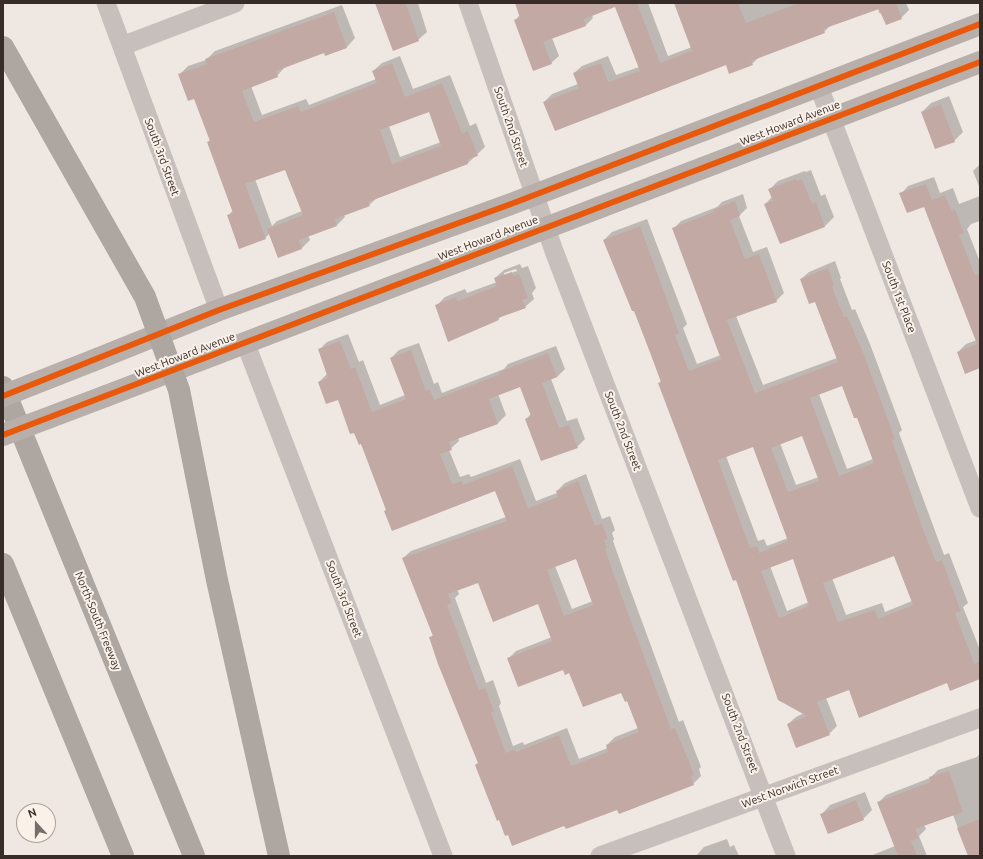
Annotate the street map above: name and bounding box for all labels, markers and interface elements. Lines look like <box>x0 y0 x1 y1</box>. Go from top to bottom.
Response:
street label: South 2nd Street <box>491 85 531 169</box>
street label: West Howard Avenue <box>738 98 842 148</box>
street label: South 3rd Street <box>142 116 182 198</box>
street label: West Howard Avenue <box>436 213 540 263</box>
street label: South 1st Place <box>879 259 919 335</box>
street label: West Howard Avenue <box>133 330 237 380</box>
street label: South 2nd Street <box>602 390 644 472</box>
street label: South 3rd Street <box>323 559 365 639</box>
street label: North-South Freeway <box>72 570 124 672</box>
street label: South 2nd Street <box>719 692 761 774</box>
street label: West Norwich Street <box>740 763 840 811</box>
north arrow <box>16 803 56 843</box>
text: N <box>26 806 38 820</box>

